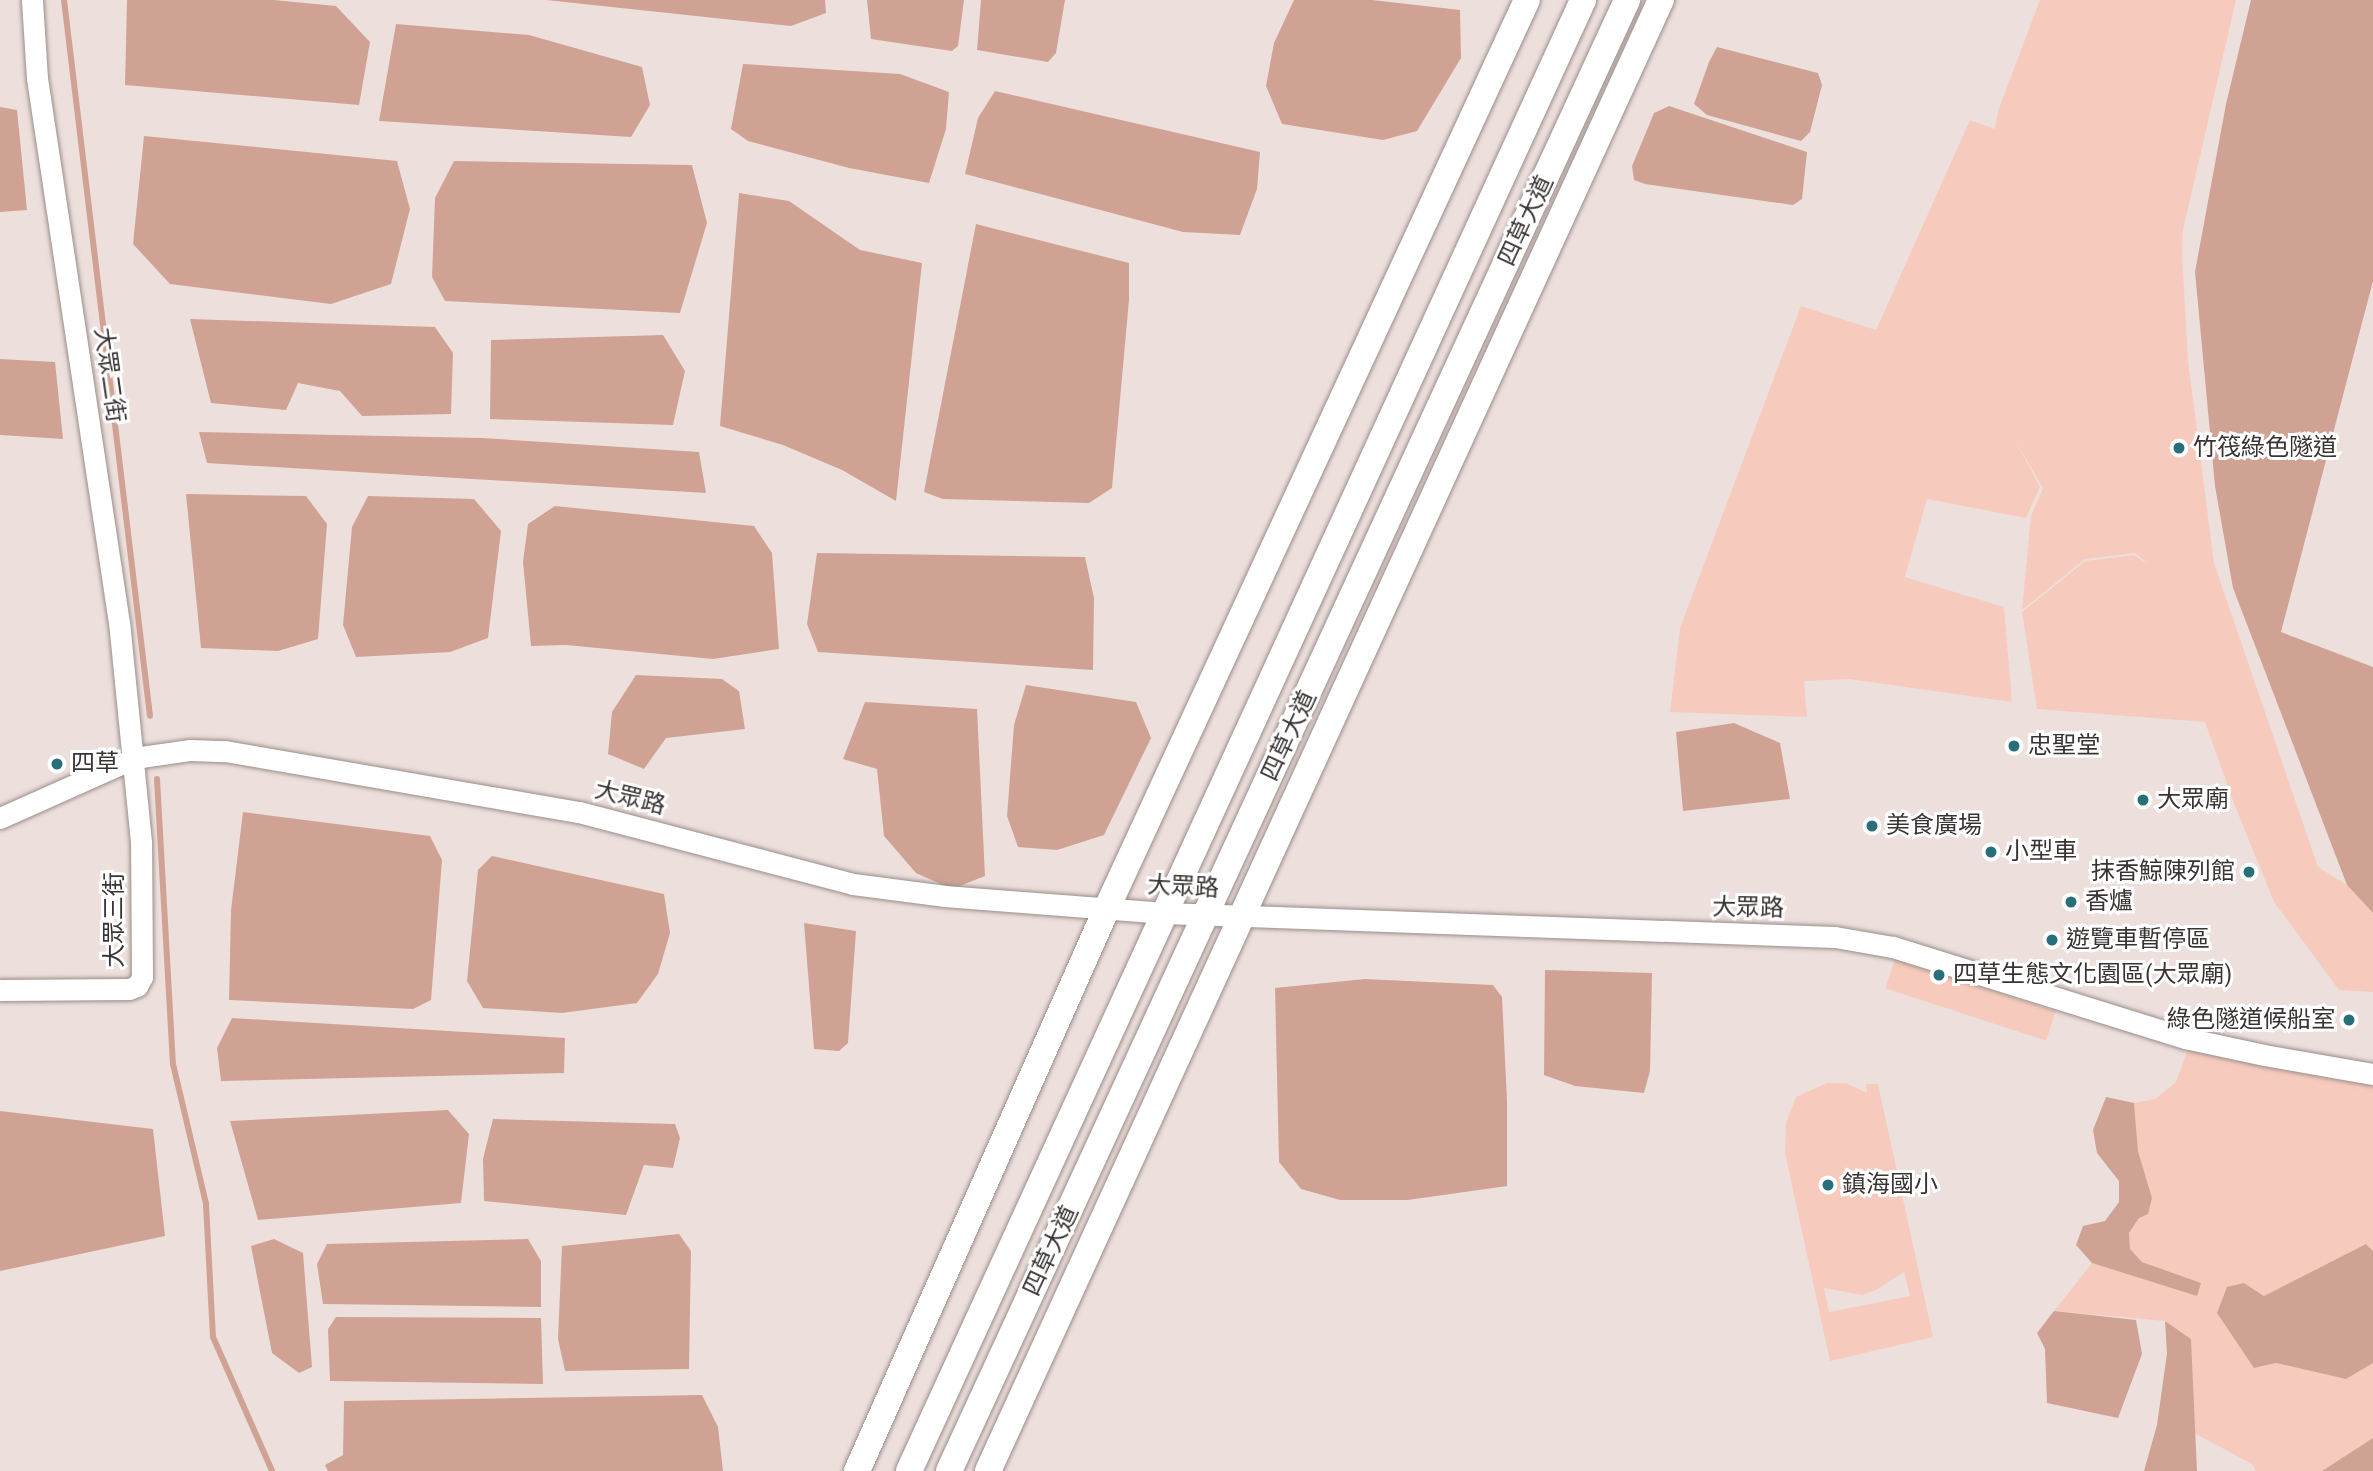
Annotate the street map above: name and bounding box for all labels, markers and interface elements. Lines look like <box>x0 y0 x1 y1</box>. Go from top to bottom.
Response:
street label: 四草大道 <box>1493 171 1559 271</box>
street label: 大眾二街 <box>88 325 130 425</box>
place label: 竹筏綠色隧道 <box>2193 434 2337 462</box>
marker: 竹筏綠色隧道 <box>2171 440 2187 456</box>
street label: 四草大道 <box>1256 686 1322 786</box>
place label: 忠聖堂 <box>2028 732 2100 760</box>
marker: 忠聖堂 <box>2006 738 2022 754</box>
place label: 四草 <box>71 750 119 778</box>
marker: 四草 <box>49 756 65 772</box>
street label: 大眾路 <box>592 775 668 821</box>
place label: 大眾廟 <box>2157 786 2229 814</box>
marker: 大眾廟 <box>2135 792 2151 808</box>
place label: 美食廣場 <box>1886 812 1982 840</box>
marker: 美食廣場 <box>1864 818 1880 834</box>
place label: 小型車 <box>2005 838 2077 866</box>
marker: 小型車 <box>1983 844 1999 860</box>
place label: 抹香鯨陳列館 <box>2091 858 2235 886</box>
marker: 抹香鯨陳列館 <box>2241 864 2257 880</box>
street label: 大眾路 <box>1146 871 1220 903</box>
street label: 大眾三街 <box>101 872 129 968</box>
place label: 香爐 <box>2085 888 2133 916</box>
street label: 大眾路 <box>1712 893 1784 923</box>
marker: 香爐 <box>2063 894 2079 910</box>
place label: 遊覽車暫停區 <box>2066 926 2210 954</box>
marker: 遊覽車暫停區 <box>2044 932 2060 948</box>
place label: 四草生態文化園區(大眾廟) <box>1953 961 2232 989</box>
marker: 四草生態文化園區(大眾廟) <box>1931 967 1947 983</box>
place label: 綠色隧道候船室 <box>2167 1006 2335 1034</box>
marker: 綠色隧道候船室 <box>2341 1012 2357 1028</box>
place label: 鎮海國小 <box>1842 1171 1938 1199</box>
marker: 鎮海國小 <box>1820 1177 1836 1193</box>
street label: 四草大道 <box>1018 1201 1084 1301</box>

